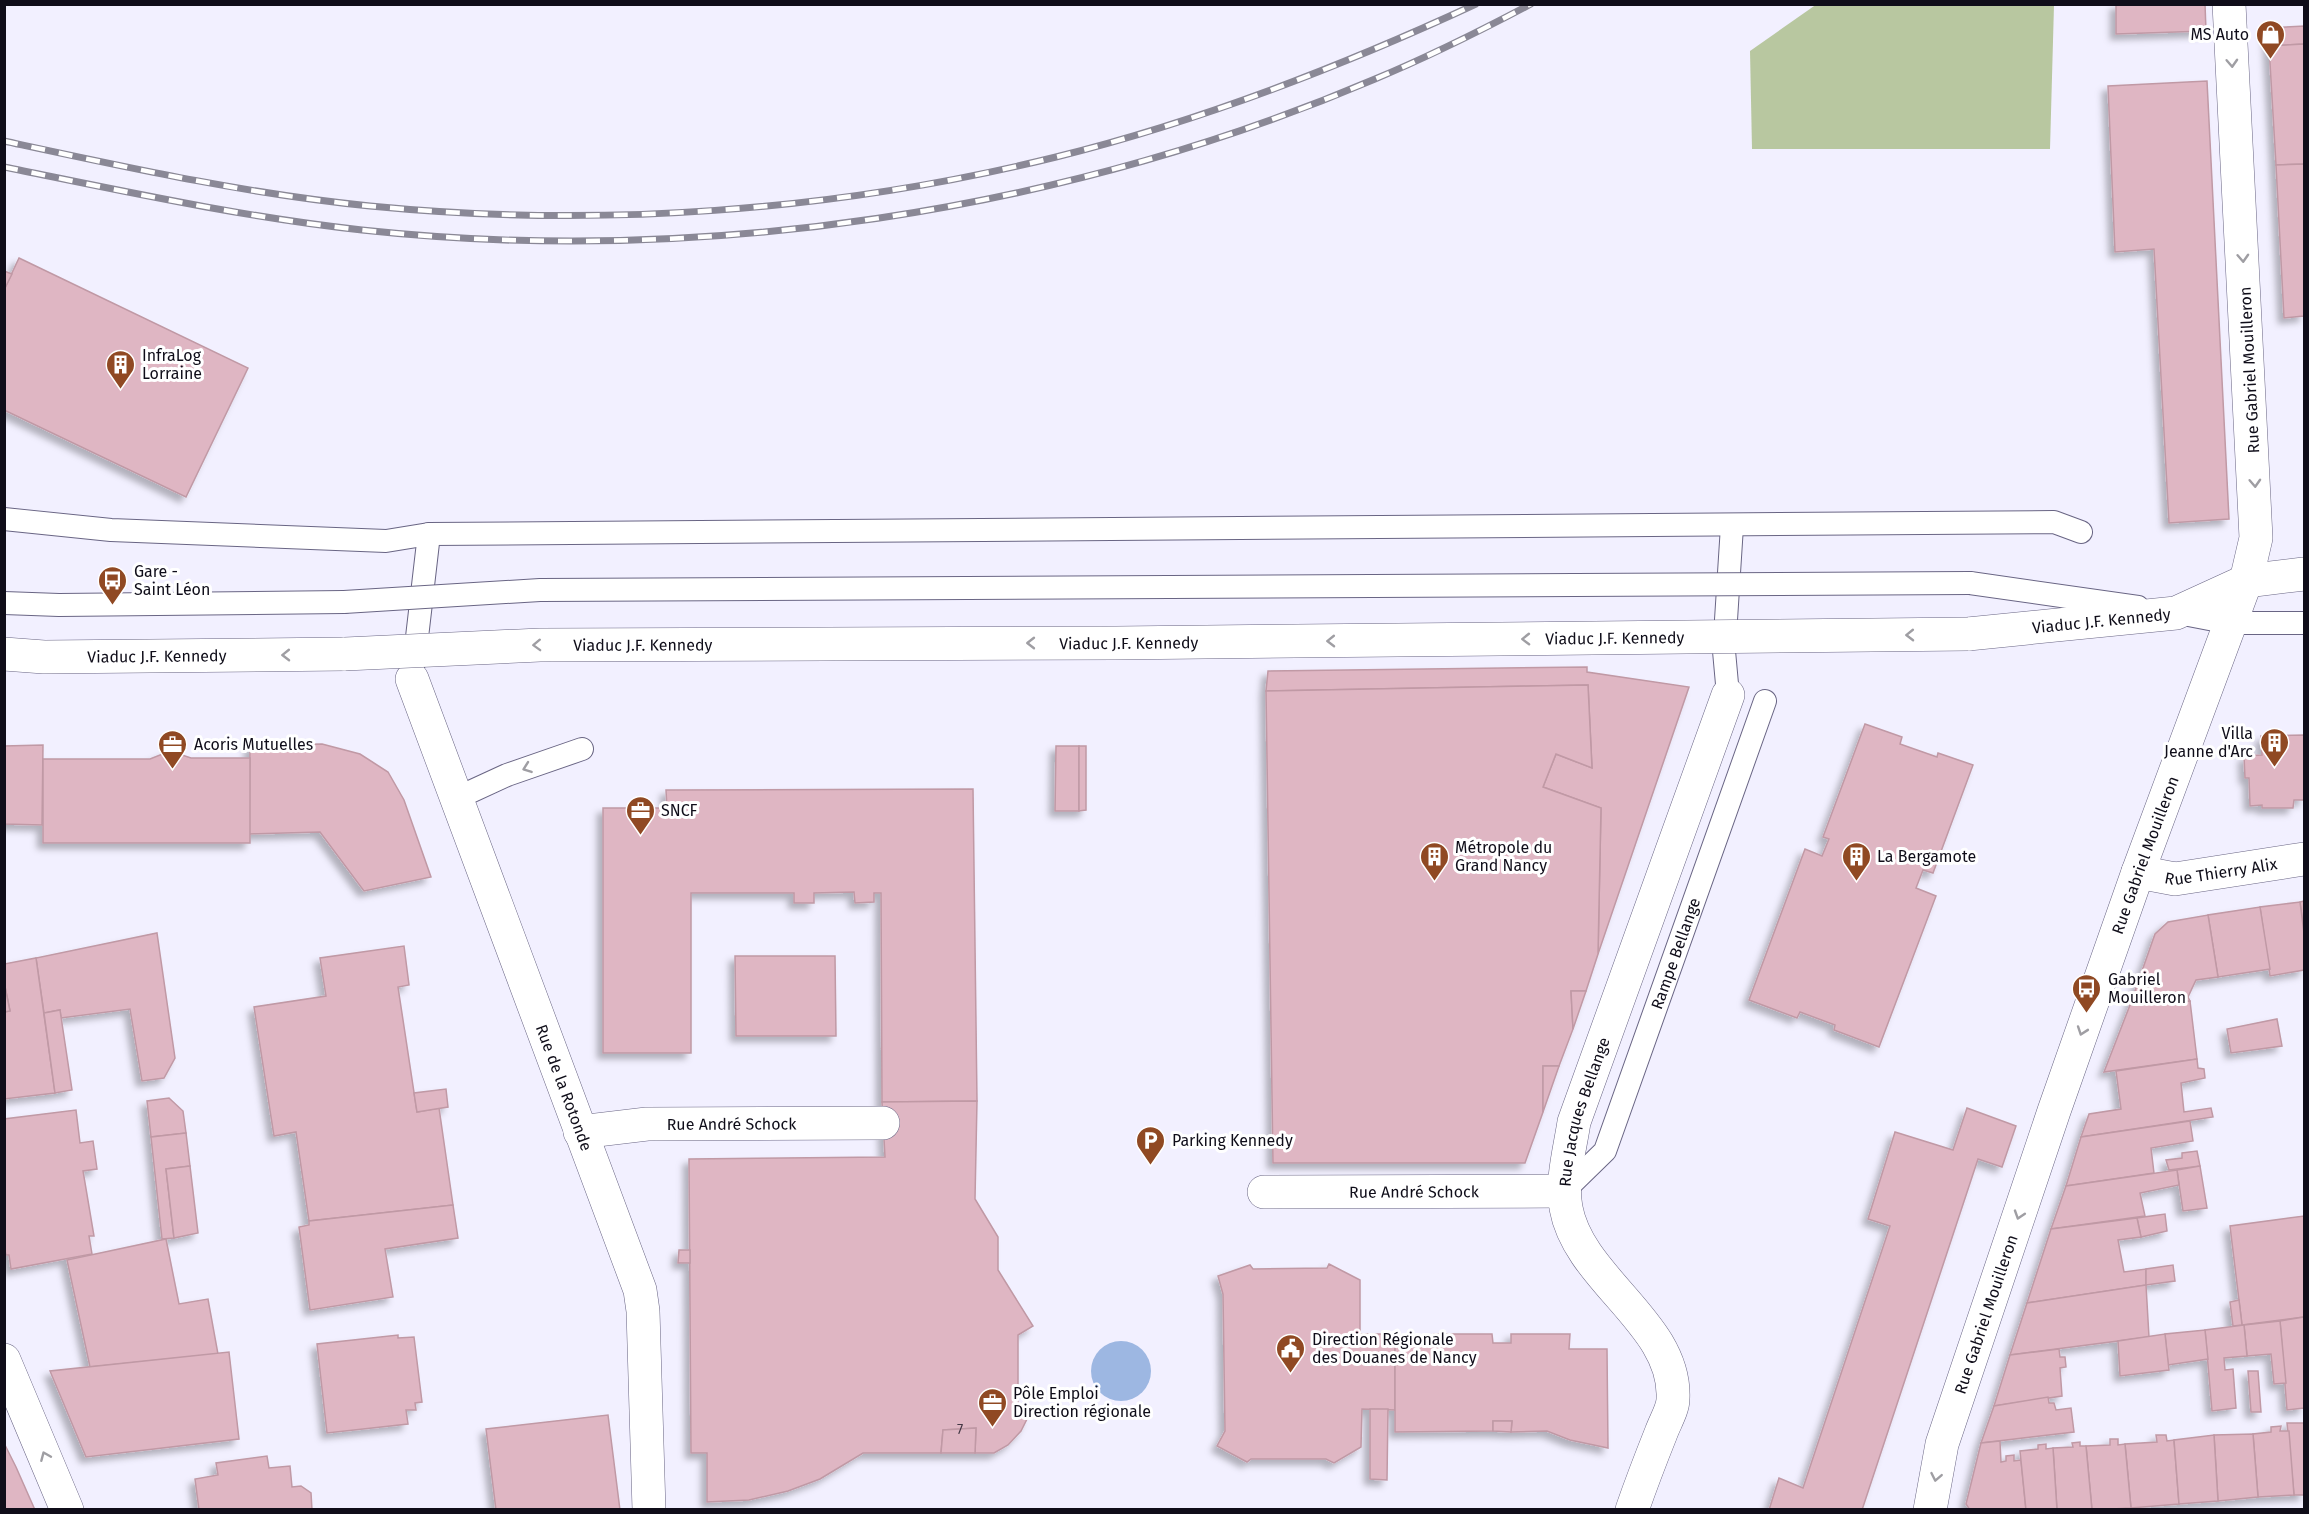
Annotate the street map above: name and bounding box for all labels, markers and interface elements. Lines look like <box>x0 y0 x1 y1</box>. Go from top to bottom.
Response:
shop icon: MS Auto <box>2254 18 2286 60</box>
place label: MS Auto <box>2190 25 2249 44</box>
one-way arrow <box>2226 58 2239 67</box>
one-way arrow <box>2236 253 2249 262</box>
street label: Rue Gabriel Mouilleron <box>2236 286 2263 454</box>
place label: InfraLog Lorraine <box>142 346 202 383</box>
building icon: InfraLog Lorraine <box>105 348 137 390</box>
one-way arrow <box>2248 479 2261 488</box>
place label: Gare - Saint Léon <box>134 562 210 599</box>
bus stop icon: Gare - Saint Léon <box>97 564 129 606</box>
street label: Viaduc J.F. Kennedy <box>2031 605 2172 637</box>
street label: Viaduc J.F. Kennedy <box>1545 628 1685 648</box>
one-way arrow <box>1905 628 1914 641</box>
one-way arrow <box>1521 632 1530 645</box>
street label: Viaduc J.F. Kennedy <box>1059 633 1199 653</box>
street label: Viaduc J.F. Kennedy <box>573 635 713 655</box>
one-way arrow <box>1326 635 1335 647</box>
one-way arrow <box>1026 637 1035 649</box>
one-way arrow <box>533 639 542 652</box>
street label: Viaduc J.F. Kennedy <box>87 646 227 667</box>
one-way arrow <box>282 648 291 661</box>
place label: Villa Jeanne d'Arc <box>2164 724 2253 761</box>
building icon: Villa Jeanne d'Arc <box>2258 726 2290 768</box>
office icon: Acoris Mutuelles <box>157 728 189 770</box>
place label: Acoris Mutuelles <box>194 735 313 754</box>
one-way arrow <box>522 761 533 774</box>
street label: Rue Gabriel Mouilleron <box>2108 774 2183 937</box>
office icon: SNCF <box>624 794 656 836</box>
place label: SNCF <box>661 801 698 820</box>
place label: Métropole du Grand Nancy <box>1455 838 1552 875</box>
building icon: Métropole du Grand Nancy <box>1418 840 1450 882</box>
building icon: La Bergamote <box>1840 840 1872 882</box>
place label: La Bergamote <box>1877 847 1976 866</box>
street label: Rue Thierry Alix <box>2163 854 2279 889</box>
street label: Rampe Bellange <box>1647 895 1704 1012</box>
place label: Gabriel Mouilleron <box>2108 970 2186 1007</box>
bus stop icon: Gabriel Mouilleron <box>2071 972 2103 1014</box>
street label: Rue de la Rotonde <box>532 1022 596 1154</box>
one-way arrow <box>2077 1025 2089 1036</box>
street label: Rue Jacques Bellange <box>1556 1035 1614 1187</box>
street label: Rue André Schock <box>667 1114 797 1134</box>
parking icon: Parking Kennedy <box>1135 1124 1167 1166</box>
place label: Parking Kennedy <box>1172 1131 1293 1150</box>
street label: Rue André Schock <box>1349 1182 1480 1202</box>
one-way arrow <box>2014 1209 2027 1220</box>
street label: Rue Gabriel Mouilleron <box>1951 1232 2022 1396</box>
place label: Direction Régionale des Douanes de Nancy <box>1312 1330 1477 1367</box>
public building icon: Direction Régionale des Douanes de Nancy <box>1275 1332 1307 1374</box>
place label: Pôle Emploi Direction régionale <box>1013 1384 1151 1421</box>
office icon: Pôle Emploi Direction régionale <box>976 1386 1008 1428</box>
house number: 7 <box>957 1421 963 1438</box>
one-way arrow <box>40 1451 52 1462</box>
one-way arrow <box>1930 1471 1943 1481</box>

